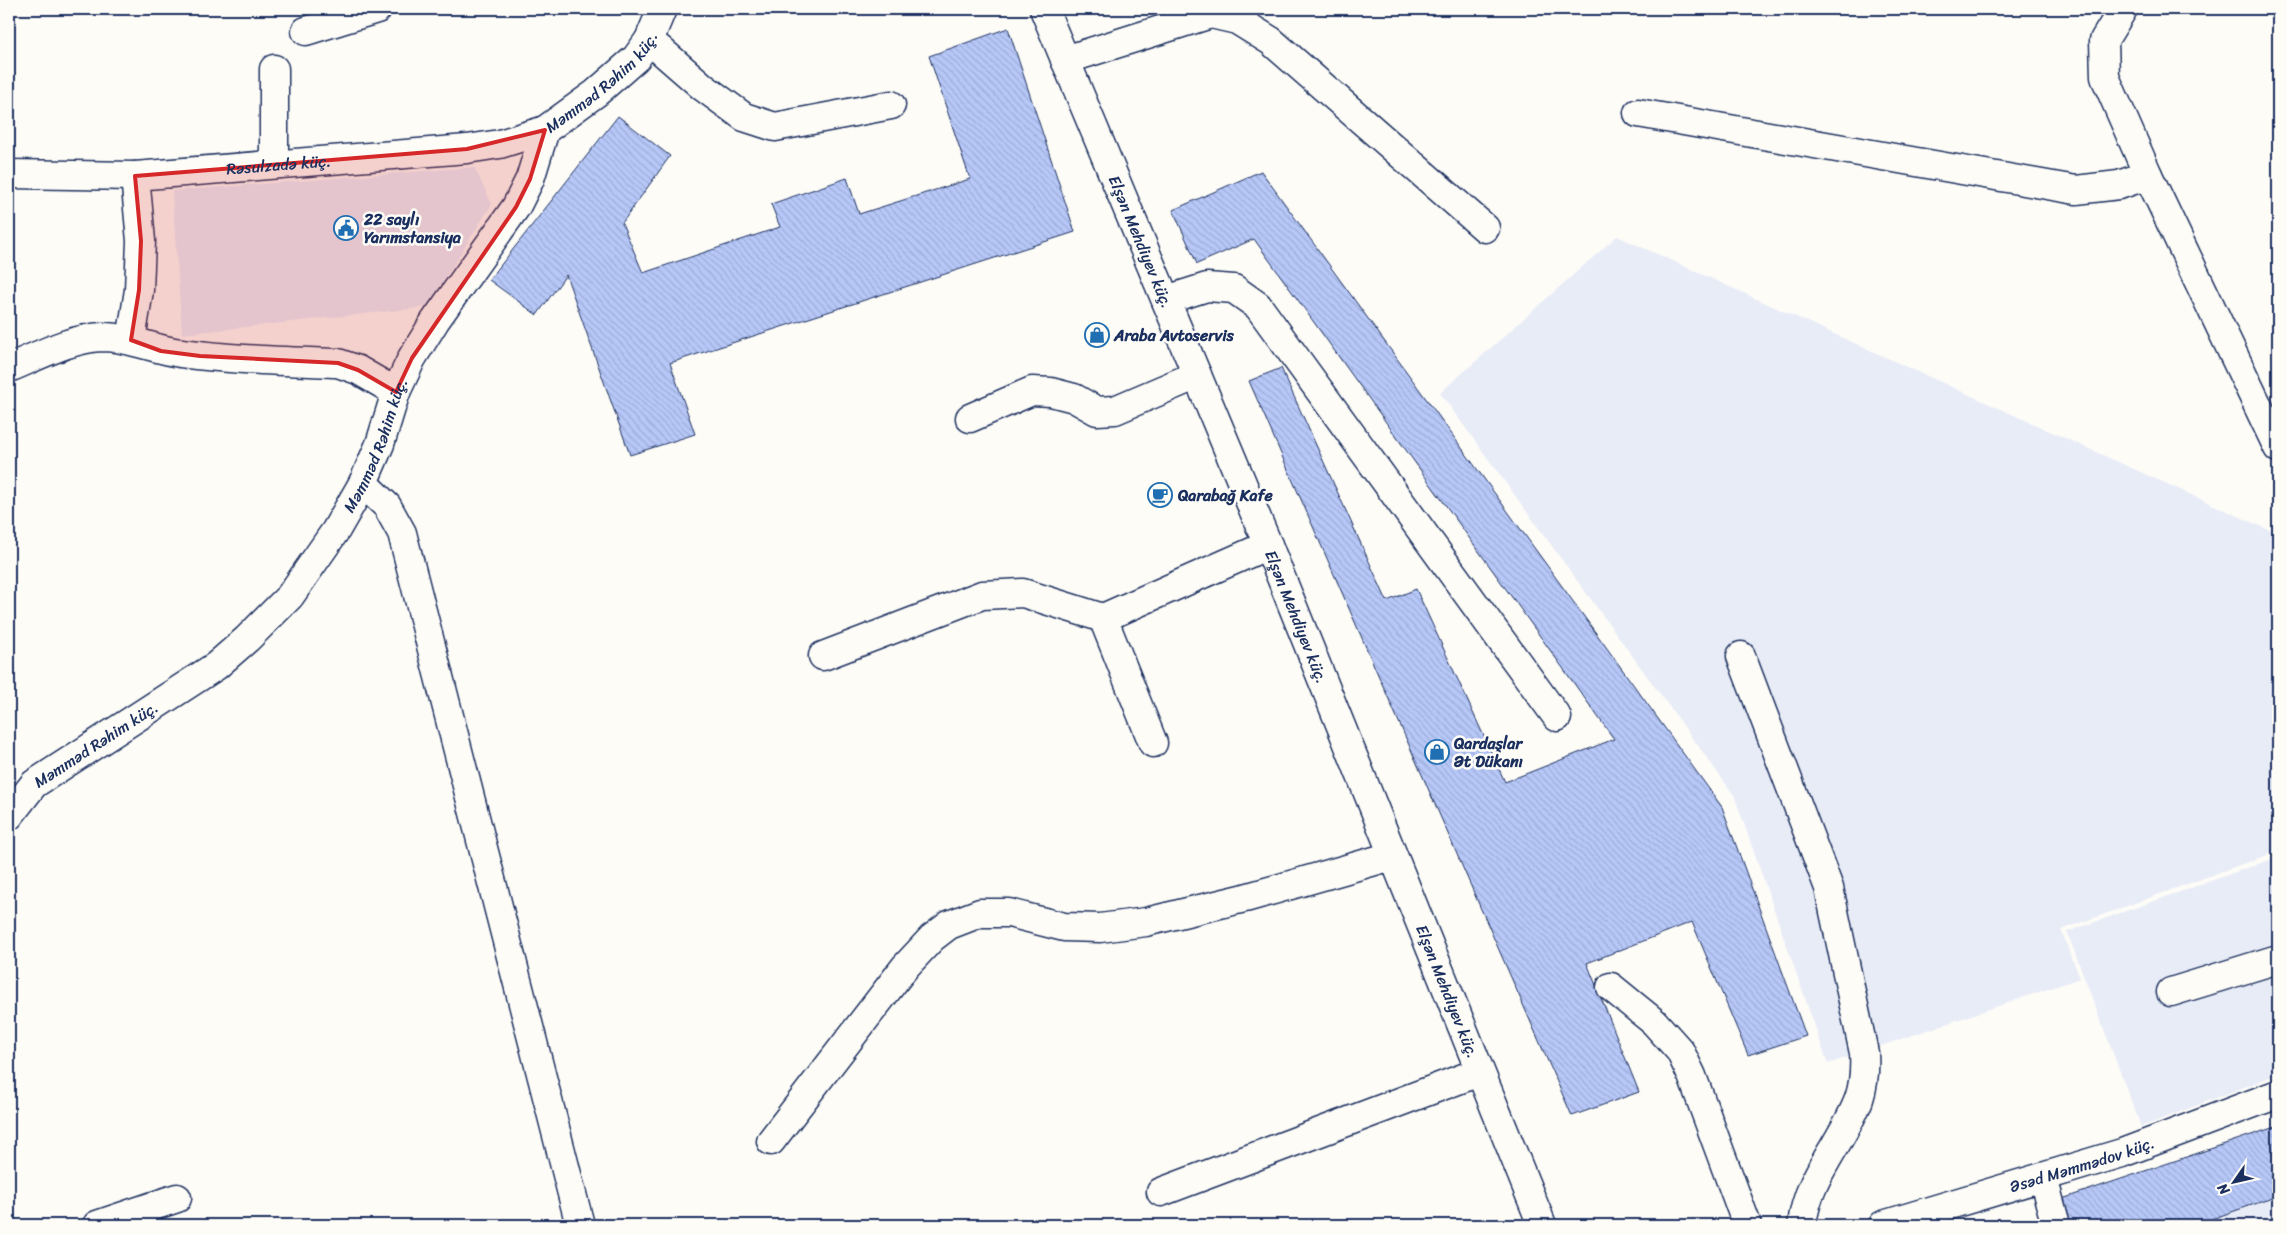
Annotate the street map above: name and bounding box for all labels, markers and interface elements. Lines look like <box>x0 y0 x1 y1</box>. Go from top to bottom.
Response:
street label: Məmməd Rəhim küç. <box>539 27 666 141</box>
street label: Rəsulzadə küç. <box>225 146 332 184</box>
street label: Elşən Mehdiyev küç. <box>1100 171 1181 313</box>
place label: 22 saylı Yarımstansiya <box>363 205 462 252</box>
public building icon: 22 saylı Yarımstansiya <box>333 215 359 241</box>
place label: Araba Avtoservis <box>1113 321 1235 350</box>
shop icon: Araba Avtoservis <box>1084 322 1110 348</box>
street label: Məmməd Rəhim küç. <box>335 373 416 518</box>
place label: Qarabağ Kafe <box>1177 481 1274 510</box>
cafe icon: Qarabağ Kafe <box>1147 482 1173 508</box>
street label: Elşən Mehdiyev küç. <box>1256 545 1336 688</box>
street label: Məmməd Rəhim küç. <box>28 693 164 796</box>
place label: Qardaşlar Ət Dükanı <box>1453 729 1524 776</box>
shop icon: Qardaşlar Ət Dükanı <box>1424 739 1450 765</box>
street label: Elşən Mehdiyev küç. <box>1407 920 1487 1063</box>
street label: Əsəd Məmmədov küç. <box>2006 1128 2159 1201</box>
north arrow <box>2210 1156 2260 1206</box>
text: N <box>2210 1178 2237 1201</box>

